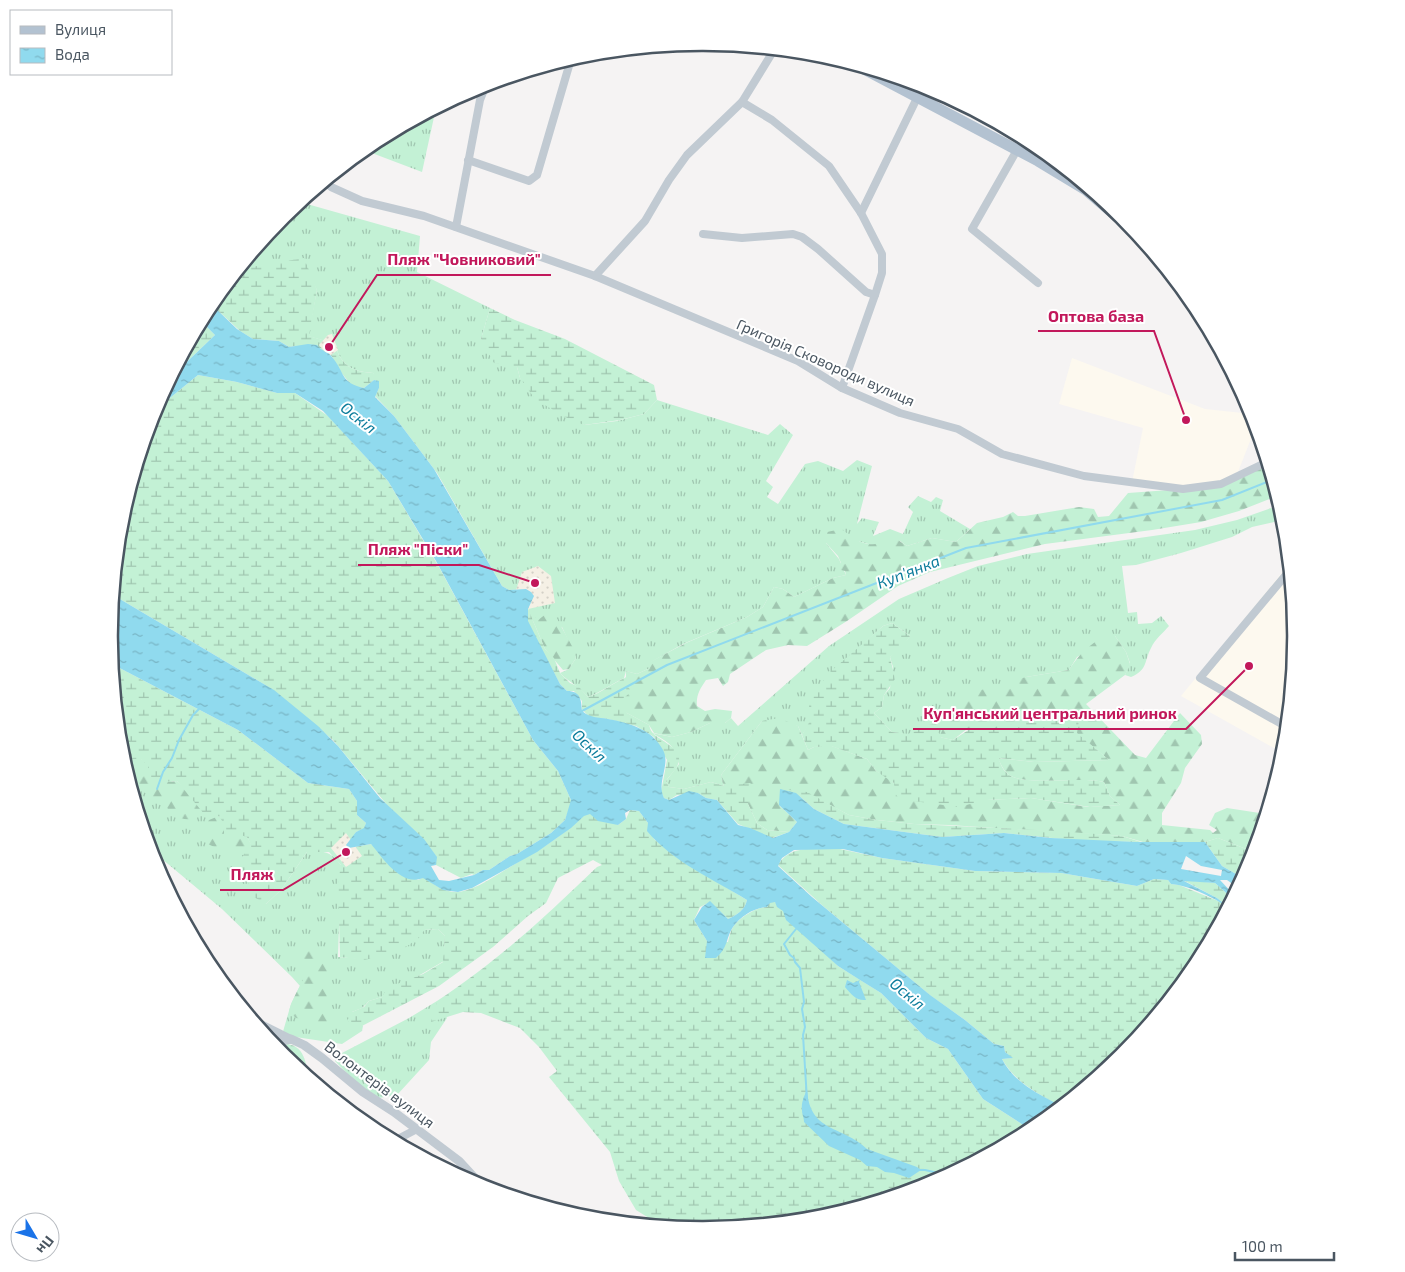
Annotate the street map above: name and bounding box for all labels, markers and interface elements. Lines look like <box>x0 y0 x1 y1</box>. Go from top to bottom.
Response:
legend <box>10 10 172 75</box>
text: Вулиця <box>55 20 106 39</box>
text: Вода <box>55 45 90 63</box>
callout: Пляж "Човниковий" <box>377 244 551 275</box>
text: Пляж "Човниковий" <box>387 249 541 268</box>
callout: Оптова база <box>1038 300 1154 331</box>
text: Оптова база <box>1048 306 1144 325</box>
street label: Григорія Сковороди вулиця <box>734 314 918 410</box>
water label: Оскіл <box>337 397 381 437</box>
callout: Пляж "Піски" <box>358 534 479 565</box>
text: Пляж "Піски" <box>368 539 468 558</box>
water label: Куп'янка <box>874 550 942 592</box>
callout: Куп'янський центральний ринок <box>913 698 1186 729</box>
text: Куп'янський центральний ринок <box>923 703 1177 722</box>
water label: Оскіл <box>569 724 611 766</box>
callout: Пляж <box>220 859 283 890</box>
text: Пляж <box>231 864 273 883</box>
water label: Оскіл <box>887 973 929 1013</box>
street label: Волонтерів вулиця <box>321 1037 439 1132</box>
north arrow <box>10 1212 60 1262</box>
scale bar <box>1235 1230 1334 1262</box>
text: Пн <box>33 1233 58 1258</box>
text: 100 m <box>1242 1237 1283 1255</box>

